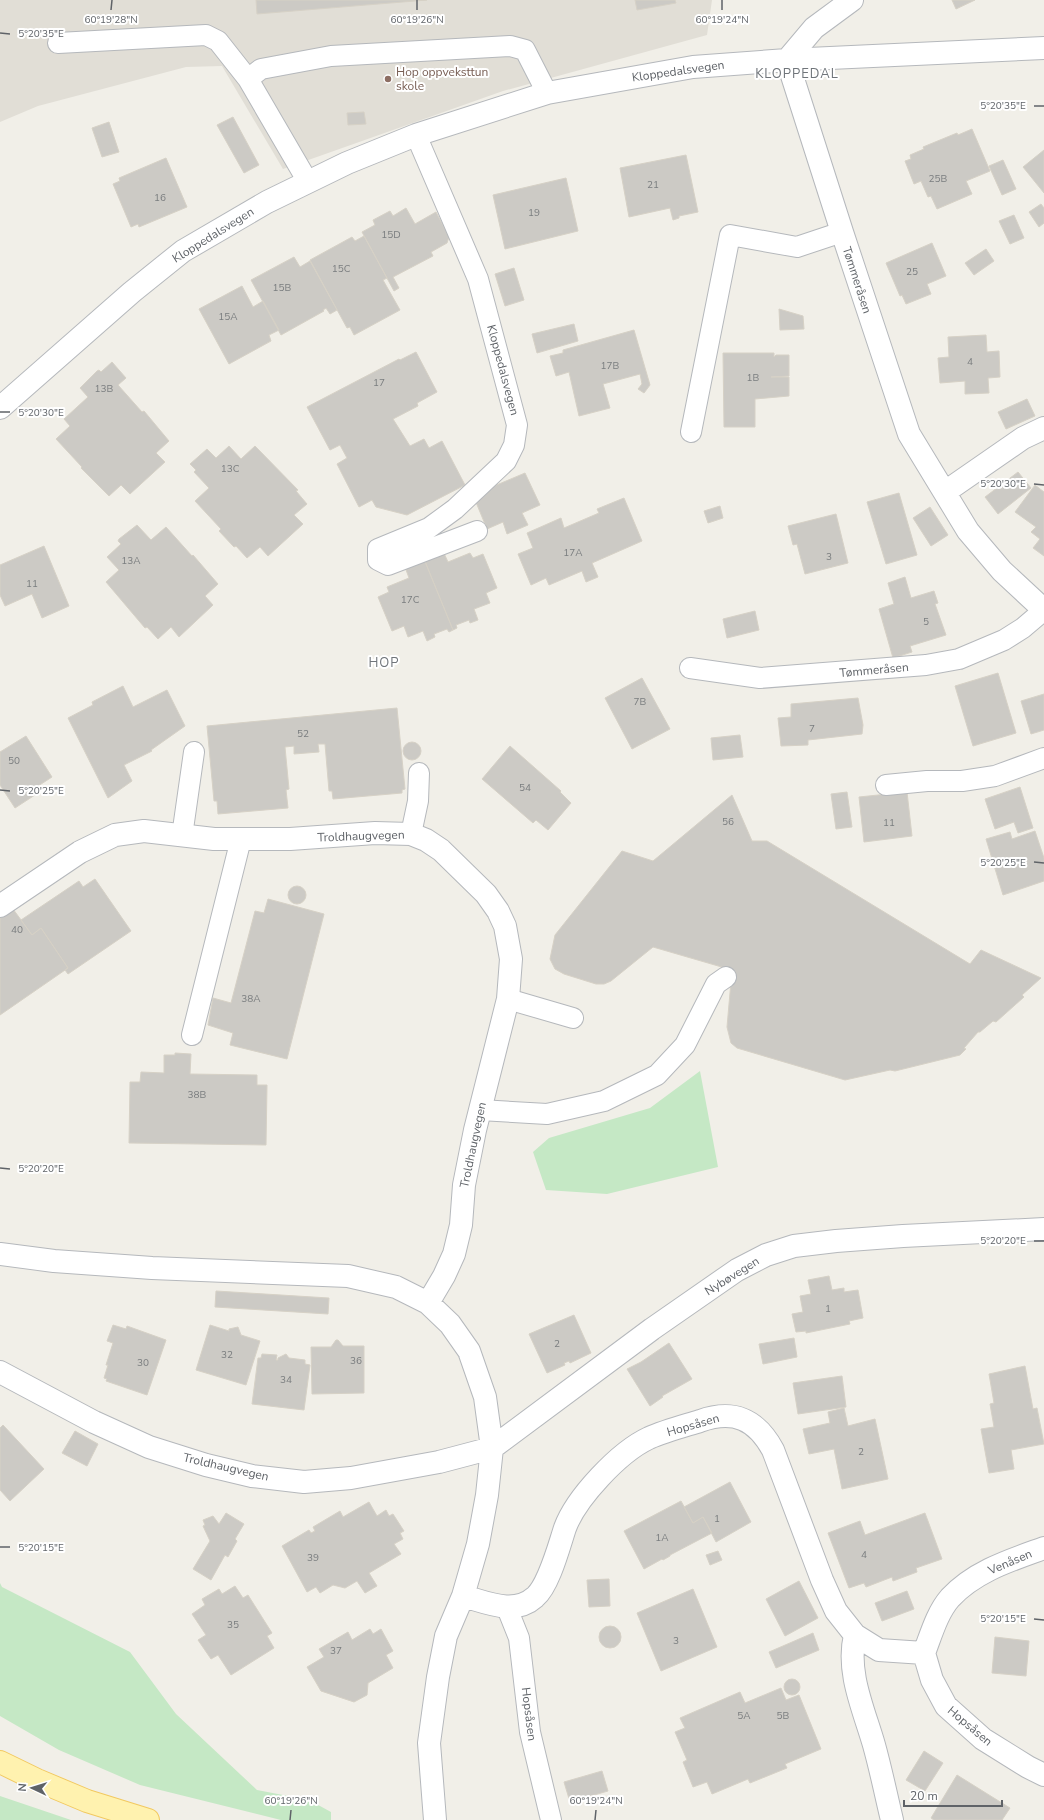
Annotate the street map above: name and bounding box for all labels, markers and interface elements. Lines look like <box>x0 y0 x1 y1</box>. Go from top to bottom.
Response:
text: 60°19'28"N <box>84 13 138 27</box>
text: 60°19'26"N <box>390 13 444 27</box>
text: 60°19'24"N <box>695 13 749 27</box>
text: 5°20'35"E <box>18 27 64 41</box>
street label: Kloppedalsvegen <box>631 57 725 85</box>
place label: Hop oppveksttun skole <box>396 64 488 94</box>
district label: KLOPPEDAL <box>755 65 839 83</box>
marker: Hop oppveksttun skole <box>383 74 393 84</box>
text: 5°20'35"E <box>980 99 1026 113</box>
house number: 25B <box>929 172 948 186</box>
house number: 21 <box>647 178 659 192</box>
house number: 16 <box>154 191 166 205</box>
street label: Kloppedalsvegen <box>169 204 257 266</box>
house number: 19 <box>528 206 540 220</box>
house number: 15D <box>381 228 401 242</box>
street label: Tømmeråsen <box>839 244 875 316</box>
house number: 15C <box>332 262 351 276</box>
house number: 25 <box>906 265 918 279</box>
house number: 15B <box>273 281 292 295</box>
house number: 15A <box>218 310 238 324</box>
street label: Kloppedalsvegen <box>483 323 523 417</box>
house number: 4 <box>967 355 973 369</box>
house number: 17B <box>601 359 620 373</box>
house number: 1B <box>747 371 760 385</box>
house number: 17 <box>373 376 385 390</box>
house number: 13B <box>95 382 114 396</box>
text: 5°20'30"E <box>18 406 64 420</box>
house number: 13C <box>221 462 240 476</box>
text: 5°20'30"E <box>980 477 1026 491</box>
house number: 17A <box>563 546 583 560</box>
house number: 3 <box>826 550 832 564</box>
house number: 13A <box>121 554 141 568</box>
house number: 11 <box>26 577 38 591</box>
house number: 17C <box>401 593 420 607</box>
house number: 5 <box>923 615 929 629</box>
district label: HOP <box>368 654 400 672</box>
street label: Tømmeråsen <box>839 659 909 681</box>
house number: 7B <box>634 695 647 709</box>
house number: 7 <box>809 722 815 736</box>
house number: 52 <box>297 727 309 741</box>
house number: 50 <box>8 754 20 768</box>
house number: 54 <box>519 781 531 795</box>
text: 5°20'25"E <box>18 784 64 798</box>
house number: 56 <box>722 815 734 829</box>
house number: 11 <box>883 816 895 830</box>
street label: Troldhaugvegen <box>317 826 405 846</box>
text: 5°20'25"E <box>980 856 1026 870</box>
house number: 40 <box>11 923 23 937</box>
house number: 38A <box>241 992 261 1006</box>
house number: 38B <box>188 1088 207 1102</box>
street label: Troldhaugvegen <box>456 1101 490 1189</box>
text: 5°20'20"E <box>18 1162 64 1176</box>
text: 5°20'20"E <box>980 1234 1026 1248</box>
street label: Nybøvegen <box>702 1253 762 1299</box>
house number: 1 <box>825 1302 831 1316</box>
house number: 2 <box>554 1337 560 1351</box>
house number: 32 <box>221 1348 233 1362</box>
house number: 36 <box>350 1354 362 1368</box>
house number: 30 <box>137 1356 149 1370</box>
house number: 34 <box>280 1373 292 1387</box>
street label: Hopsåsen <box>665 1410 721 1440</box>
house number: 2 <box>858 1445 864 1459</box>
street label: Troldhaugvegen <box>182 1449 270 1485</box>
house number: 1 <box>714 1512 720 1526</box>
house number: 1A <box>655 1531 669 1545</box>
text: 5°20'15"E <box>18 1541 64 1555</box>
street label: Venåsen <box>985 1546 1034 1579</box>
house number: 4 <box>861 1548 867 1562</box>
house number: 39 <box>307 1551 319 1565</box>
text: 5°20'15"E <box>980 1612 1026 1626</box>
house number: 35 <box>227 1618 239 1632</box>
house number: 3 <box>673 1634 679 1648</box>
house number: 37 <box>330 1644 342 1658</box>
street label: Hopsåsen <box>518 1686 540 1742</box>
street label: Hopsåsen <box>944 1703 996 1749</box>
house number: 5A <box>737 1709 751 1723</box>
house number: 5B <box>777 1709 790 1723</box>
north arrow <box>12 1768 52 1808</box>
scale bar <box>904 1782 1002 1808</box>
text: N <box>15 1783 30 1792</box>
text: 20 m <box>910 1788 938 1804</box>
text: 60°19'26"N <box>264 1794 318 1808</box>
text: 60°19'24"N <box>569 1794 623 1808</box>

